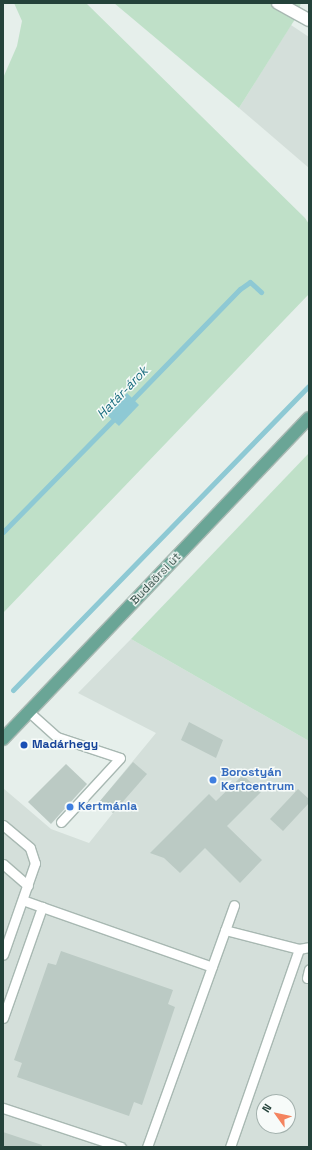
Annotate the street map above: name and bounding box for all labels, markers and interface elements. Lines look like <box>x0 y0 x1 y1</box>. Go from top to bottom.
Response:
water label: Határ-árok <box>94 364 152 422</box>
street label: Budaörsi út <box>128 550 184 608</box>
place label: Madárhegy <box>32 738 98 752</box>
marker: Madárhegy <box>19 740 29 750</box>
place label: Borostyán Kertcentrum <box>221 766 294 794</box>
marker: Borostyán Kertcentrum <box>208 775 218 785</box>
place label: Kertmánia <box>78 800 137 814</box>
marker: Kertmánia <box>65 802 75 812</box>
north arrow <box>256 1094 296 1134</box>
text: N <box>259 1101 275 1115</box>

